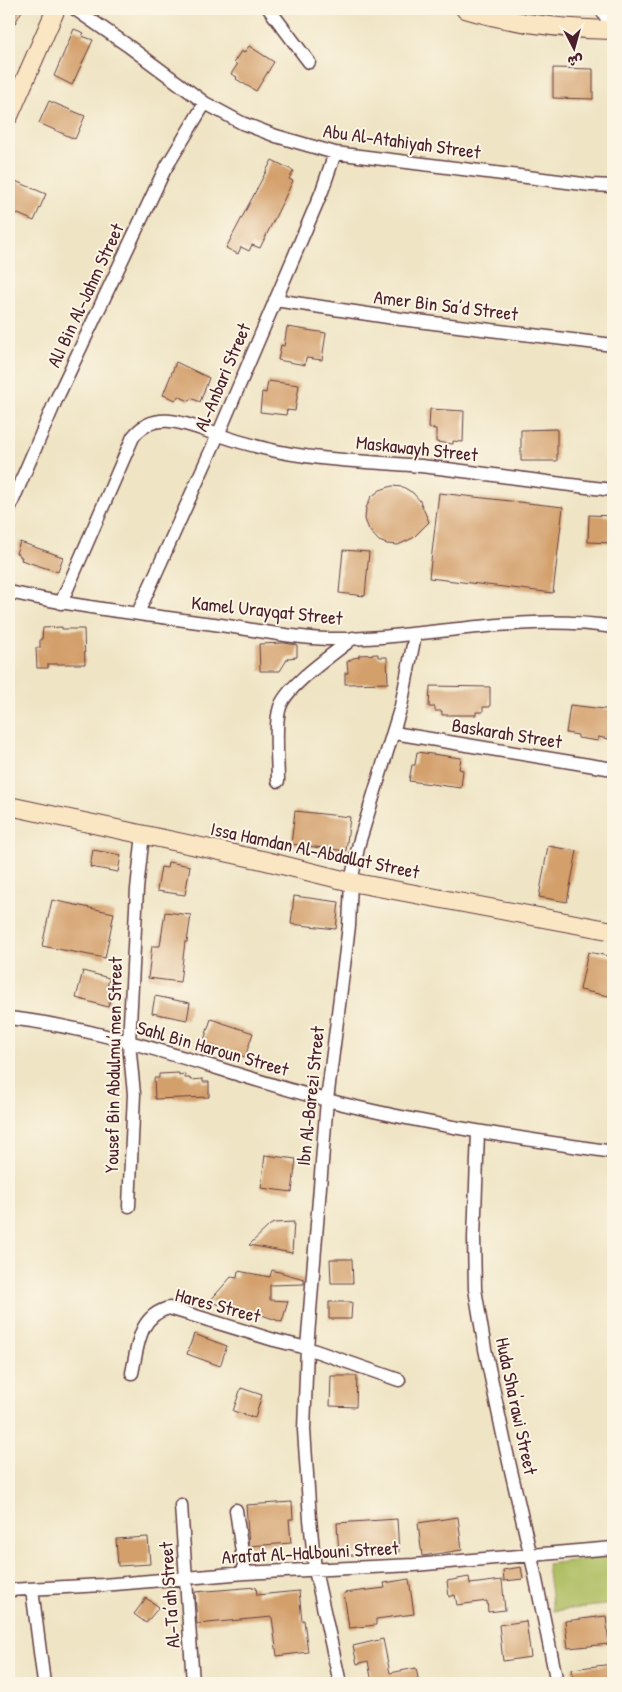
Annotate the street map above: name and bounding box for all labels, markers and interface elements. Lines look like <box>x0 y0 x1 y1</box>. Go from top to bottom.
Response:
north arrow <box>550 22 600 72</box>
text: ش <box>567 51 584 72</box>
street label: Abu Al-Atahiyah Street <box>322 117 483 165</box>
street label: AlI Bin Al-Jahm Street <box>40 218 130 371</box>
street label: Amer Bin Sa’d Street <box>373 283 520 327</box>
street label: Al-Anbari Street <box>188 318 257 435</box>
street label: Maskawayh Street <box>355 429 480 467</box>
street label: Kamel Urayqat Street <box>190 589 344 631</box>
street label: Baskarah Street <box>450 711 564 755</box>
street label: Issa Hamdan Al-Abdallat Street <box>208 815 422 885</box>
street label: Yousef Bin Abdulmu’men Street <box>98 956 128 1173</box>
street label: Sahl Bin Haroun Street <box>134 1014 292 1082</box>
street label: Ibn Al-Barezi Street <box>290 1024 330 1167</box>
street label: Hares Street <box>173 1281 264 1329</box>
street label: Huda Sha'rawi Street <box>490 1335 544 1477</box>
street label: Arafat Al-Halbouni Street <box>221 1534 400 1570</box>
street label: Al-Ta’ah Street <box>152 1540 186 1649</box>

